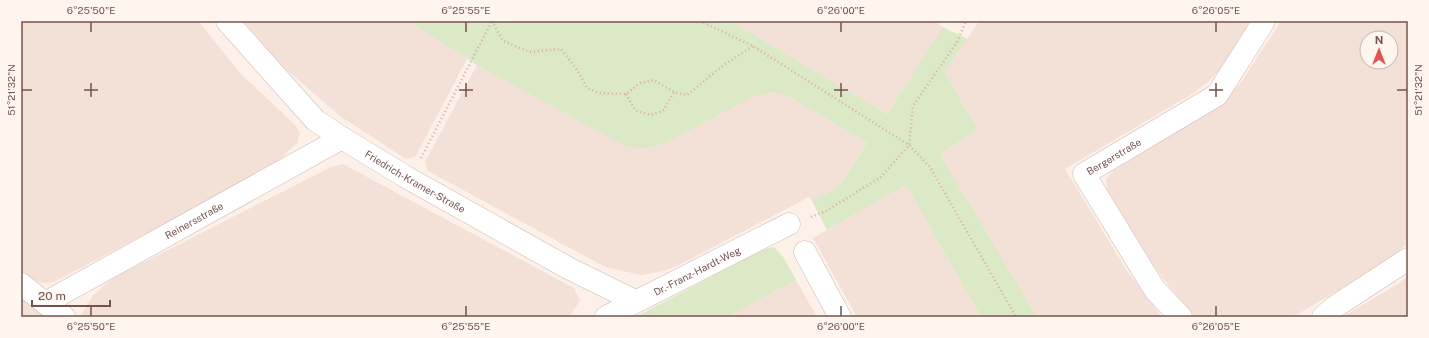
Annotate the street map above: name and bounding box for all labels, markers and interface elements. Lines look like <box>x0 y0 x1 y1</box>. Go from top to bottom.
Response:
text: 6°25'50"E <box>67 4 115 16</box>
text: 6°25'55"E <box>442 4 490 16</box>
text: 6°26'00"E <box>817 4 865 16</box>
text: 6°26'05"E <box>1192 4 1240 16</box>
north arrow <box>1359 30 1399 70</box>
text: N <box>1375 34 1383 46</box>
text: 51°21'32"N <box>5 64 17 116</box>
text: 51°21'32"N <box>1412 64 1424 116</box>
street label: Bergerstraße <box>1084 135 1143 177</box>
street label: Friedrich-Kramer-Straße <box>363 147 468 215</box>
street label: Reinersstraße <box>163 199 226 241</box>
street label: Dr.-Franz-Hardt-Weg <box>651 244 742 298</box>
scale bar <box>32 282 110 308</box>
text: 20 m <box>38 289 66 303</box>
text: 6°25'50"E <box>67 320 115 332</box>
text: 6°25'55"E <box>442 320 490 332</box>
text: 6°26'00"E <box>817 320 865 332</box>
text: 6°26'05"E <box>1192 320 1240 332</box>

